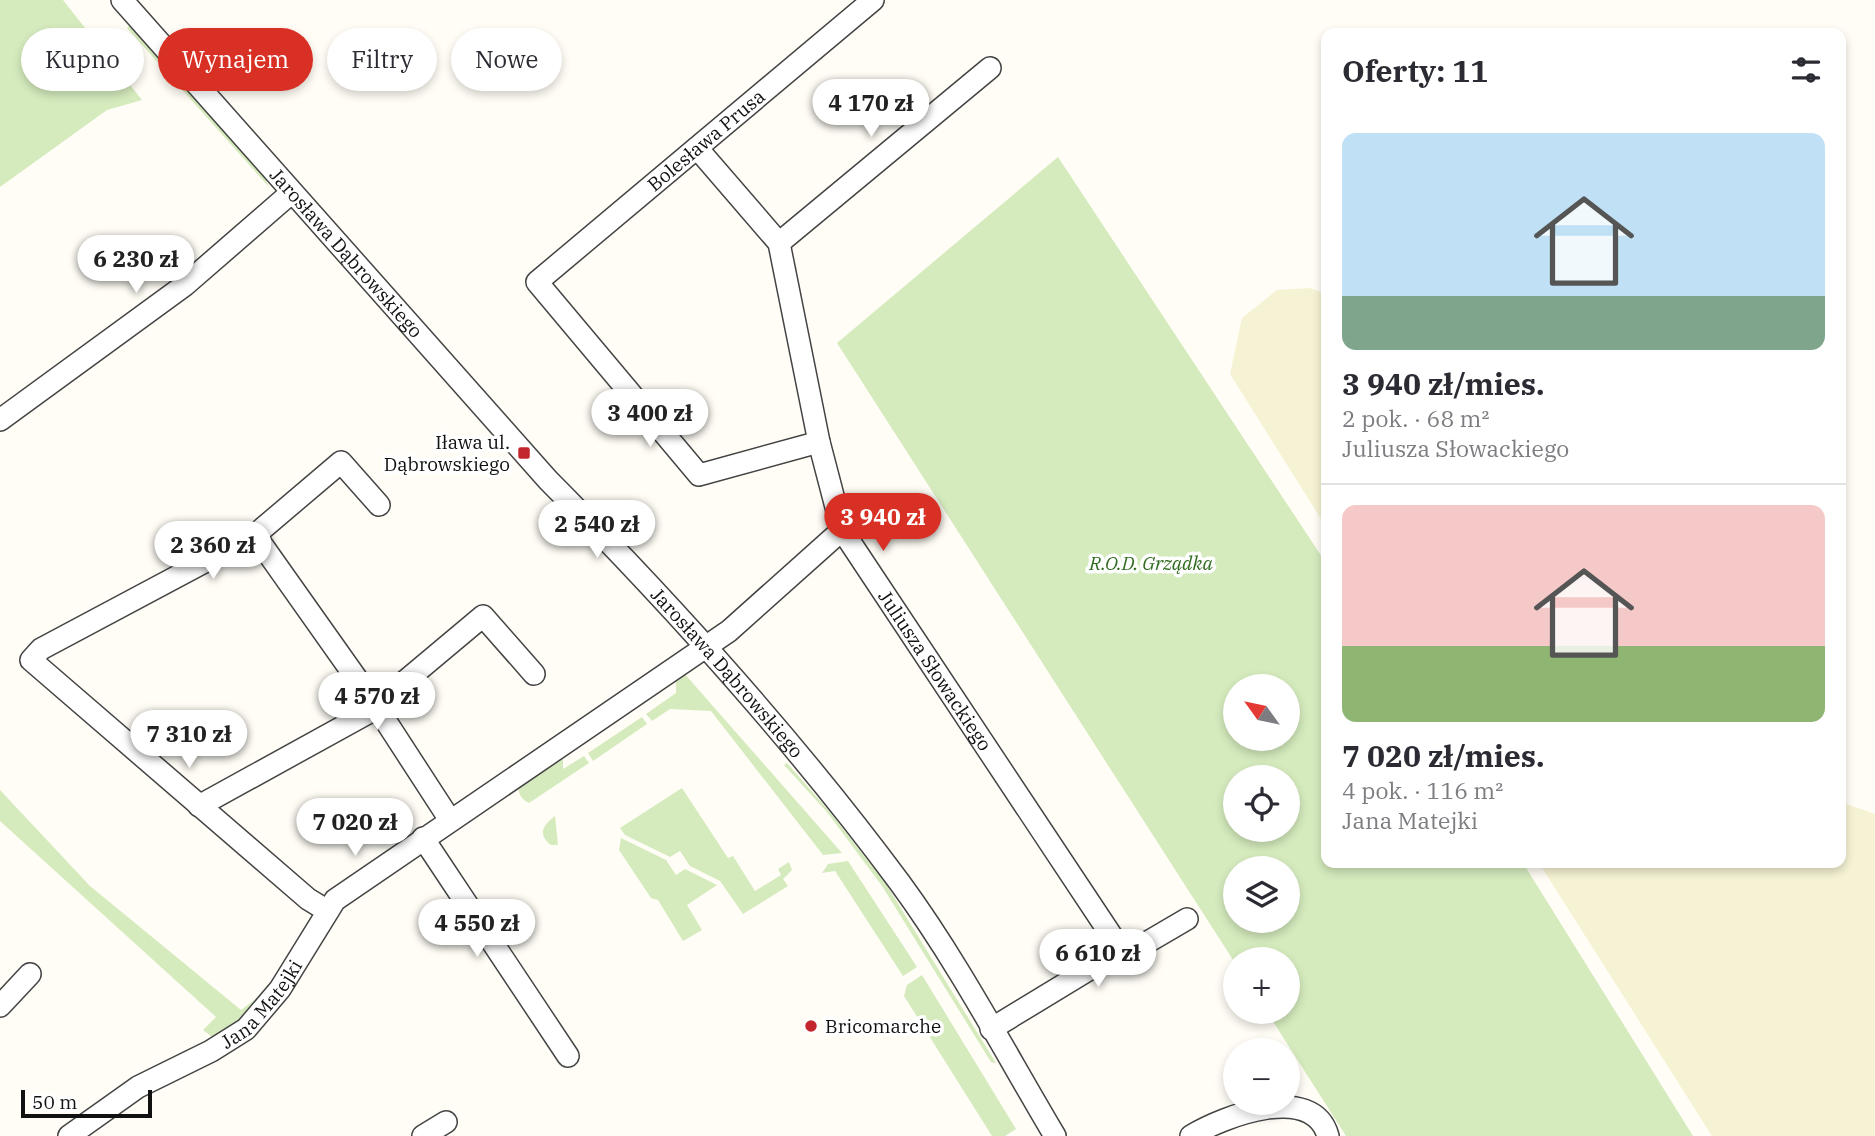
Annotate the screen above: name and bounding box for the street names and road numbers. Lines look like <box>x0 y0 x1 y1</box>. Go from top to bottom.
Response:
street label: Bolesława Prusa <box>642 84 770 196</box>
street label: Jarosława Dąbrowskiego <box>265 163 428 343</box>
street label: Jarosława Dąbrowskiego <box>646 583 809 763</box>
street label: Juliusza Słowackiego <box>873 586 997 755</box>
street label: Jana Matejki <box>216 955 307 1054</box>

